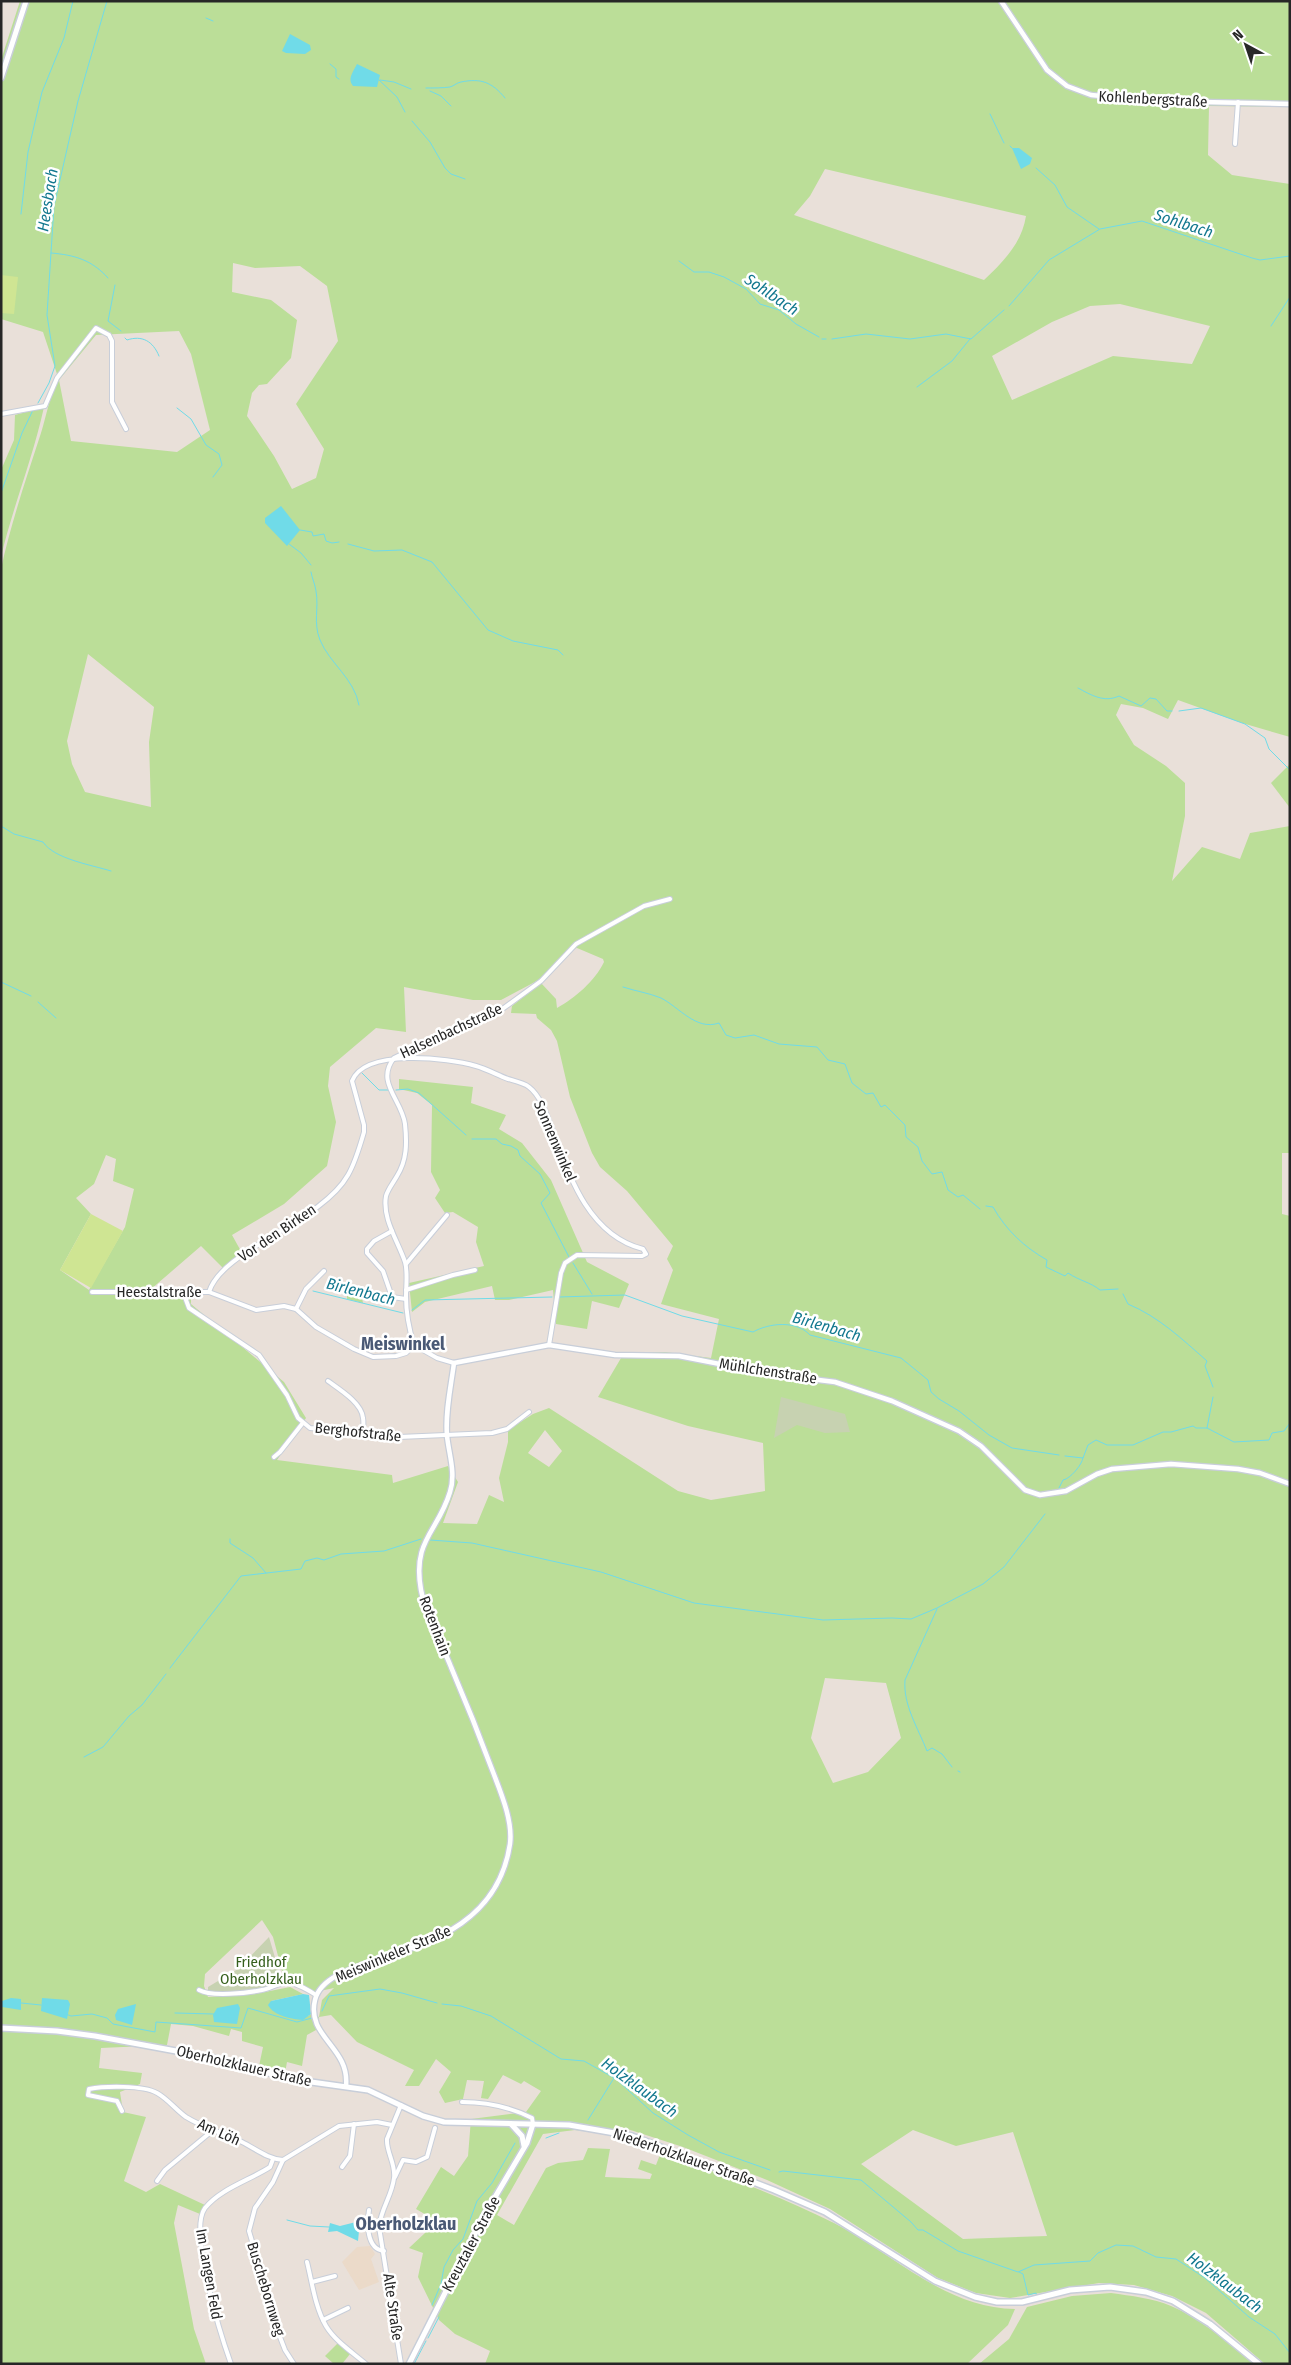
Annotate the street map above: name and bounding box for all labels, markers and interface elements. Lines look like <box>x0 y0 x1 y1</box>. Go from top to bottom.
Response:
north arrow <box>1221 20 1271 70</box>
text: N <box>1229 26 1247 45</box>
street label: Kohlenbergstraße <box>1098 87 1208 111</box>
water label: Heesbach <box>33 167 62 233</box>
water label: Sohlbach <box>1151 205 1216 242</box>
water label: Sohlbach <box>740 269 802 319</box>
street label: Halsenbachstraße <box>397 1000 505 1062</box>
street label: Sonnenwinkel <box>530 1098 580 1184</box>
street label: Vor den Birken <box>235 1200 319 1266</box>
water label: Birlenbach <box>324 1274 397 1309</box>
street label: Heestalstraße <box>116 1283 202 1301</box>
water label: Birlenbach <box>790 1308 863 1345</box>
district label: Meiswinkel <box>361 1333 445 1355</box>
street label: Mühlchenstraße <box>718 1354 818 1388</box>
street label: Berghofstraße <box>314 1419 402 1445</box>
street label: Rotenhain <box>415 1593 455 1659</box>
street label: Meiswinkeler Straße <box>332 1922 454 1986</box>
park label: Friedhof Oberholzklau <box>220 1953 302 1988</box>
street label: Oberholzklauer Straße <box>175 2042 313 2090</box>
water label: Holzklaubach <box>598 2053 681 2121</box>
street label: Am Löh <box>195 2115 243 2149</box>
street label: Niederholzklauer Straße <box>611 2124 757 2190</box>
street label: Kreuztaler Straße <box>438 2193 504 2295</box>
district label: Oberholzklau <box>356 2213 456 2235</box>
street label: Im Langen Feld <box>192 2227 226 2321</box>
street label: Buschebornweg <box>243 2240 289 2338</box>
water label: Holzklaubach <box>1183 2248 1266 2317</box>
street label: Alte Straße <box>379 2272 407 2342</box>

